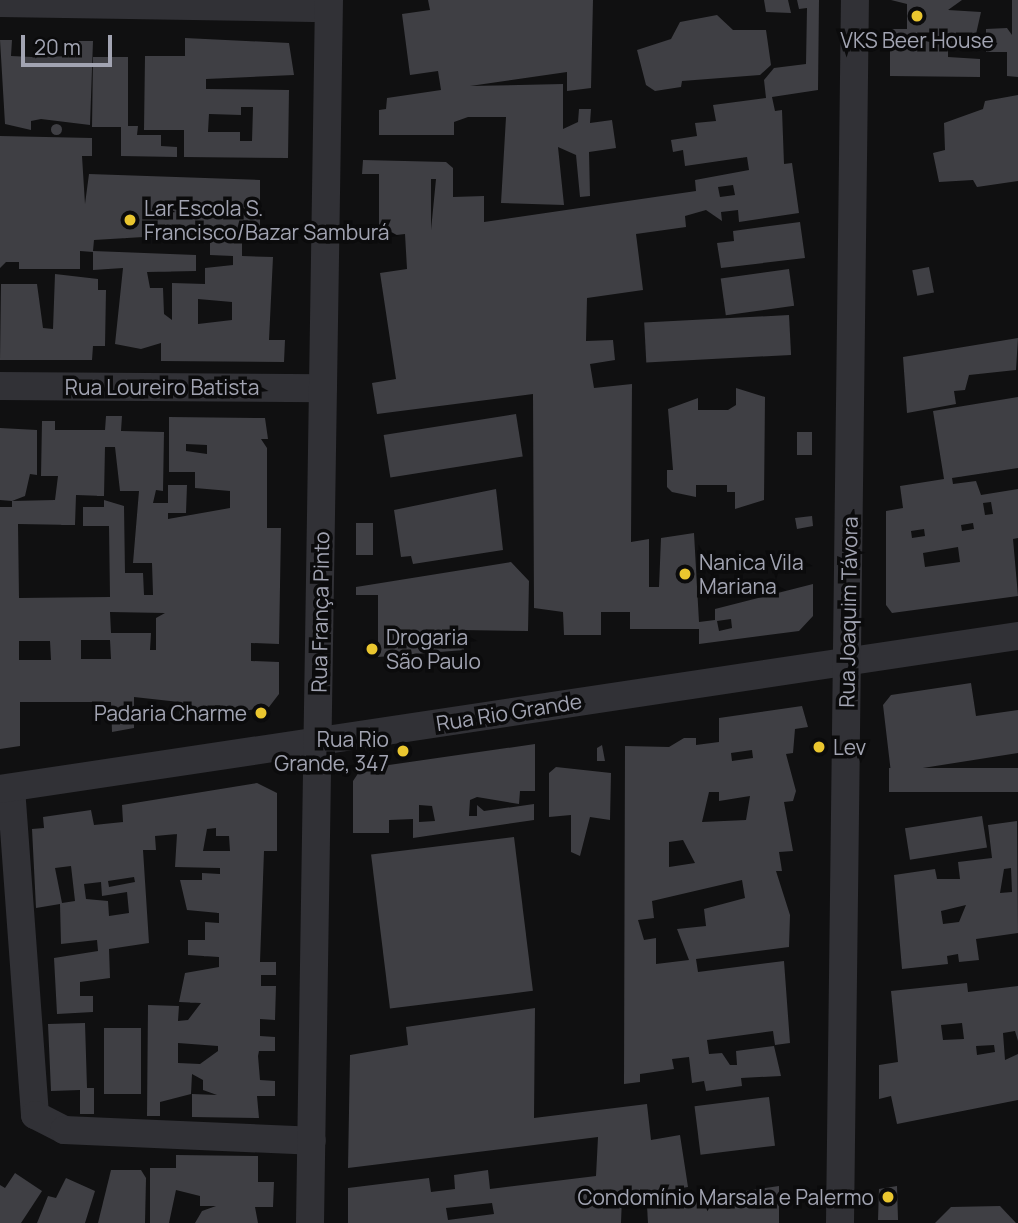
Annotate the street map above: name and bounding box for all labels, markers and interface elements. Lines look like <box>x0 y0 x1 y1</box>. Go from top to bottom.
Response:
marker: VKS Beer House <box>909 8 925 24</box>
scale bar <box>24 21 116 65</box>
place label: VKS Beer House <box>840 27 994 53</box>
text: 20 m <box>34 33 81 61</box>
place label: Lar Escola S. Francisco/Bazar Samburá <box>144 195 390 245</box>
marker: Lar Escola S. Francisco/Bazar Samburá <box>122 212 138 228</box>
street label: Rua Loureiro Batista <box>65 374 259 400</box>
street label: Rua Joaquim Távora <box>834 516 862 708</box>
street label: Rua França Pinto <box>306 531 334 693</box>
place label: Nanica Vila Mariana <box>699 549 804 599</box>
marker: Nanica Vila Mariana <box>677 566 693 582</box>
place label: Drogaria São Paulo <box>386 624 481 674</box>
marker: Drogaria São Paulo <box>364 641 380 657</box>
street label: Rua Rio Grande <box>434 688 584 736</box>
place label: Padaria Charme <box>94 700 247 726</box>
marker: Padaria Charme <box>253 705 269 721</box>
place label: Rua Rio Grande, 347 <box>274 726 389 776</box>
place label: Lev <box>833 734 866 760</box>
marker: Lev <box>811 739 827 755</box>
marker: Rua Rio Grande, 347 <box>395 743 411 759</box>
place label: Condomínio Marsala e Palermo <box>577 1184 874 1210</box>
marker: Condomínio Marsala e Palermo <box>880 1189 896 1205</box>

